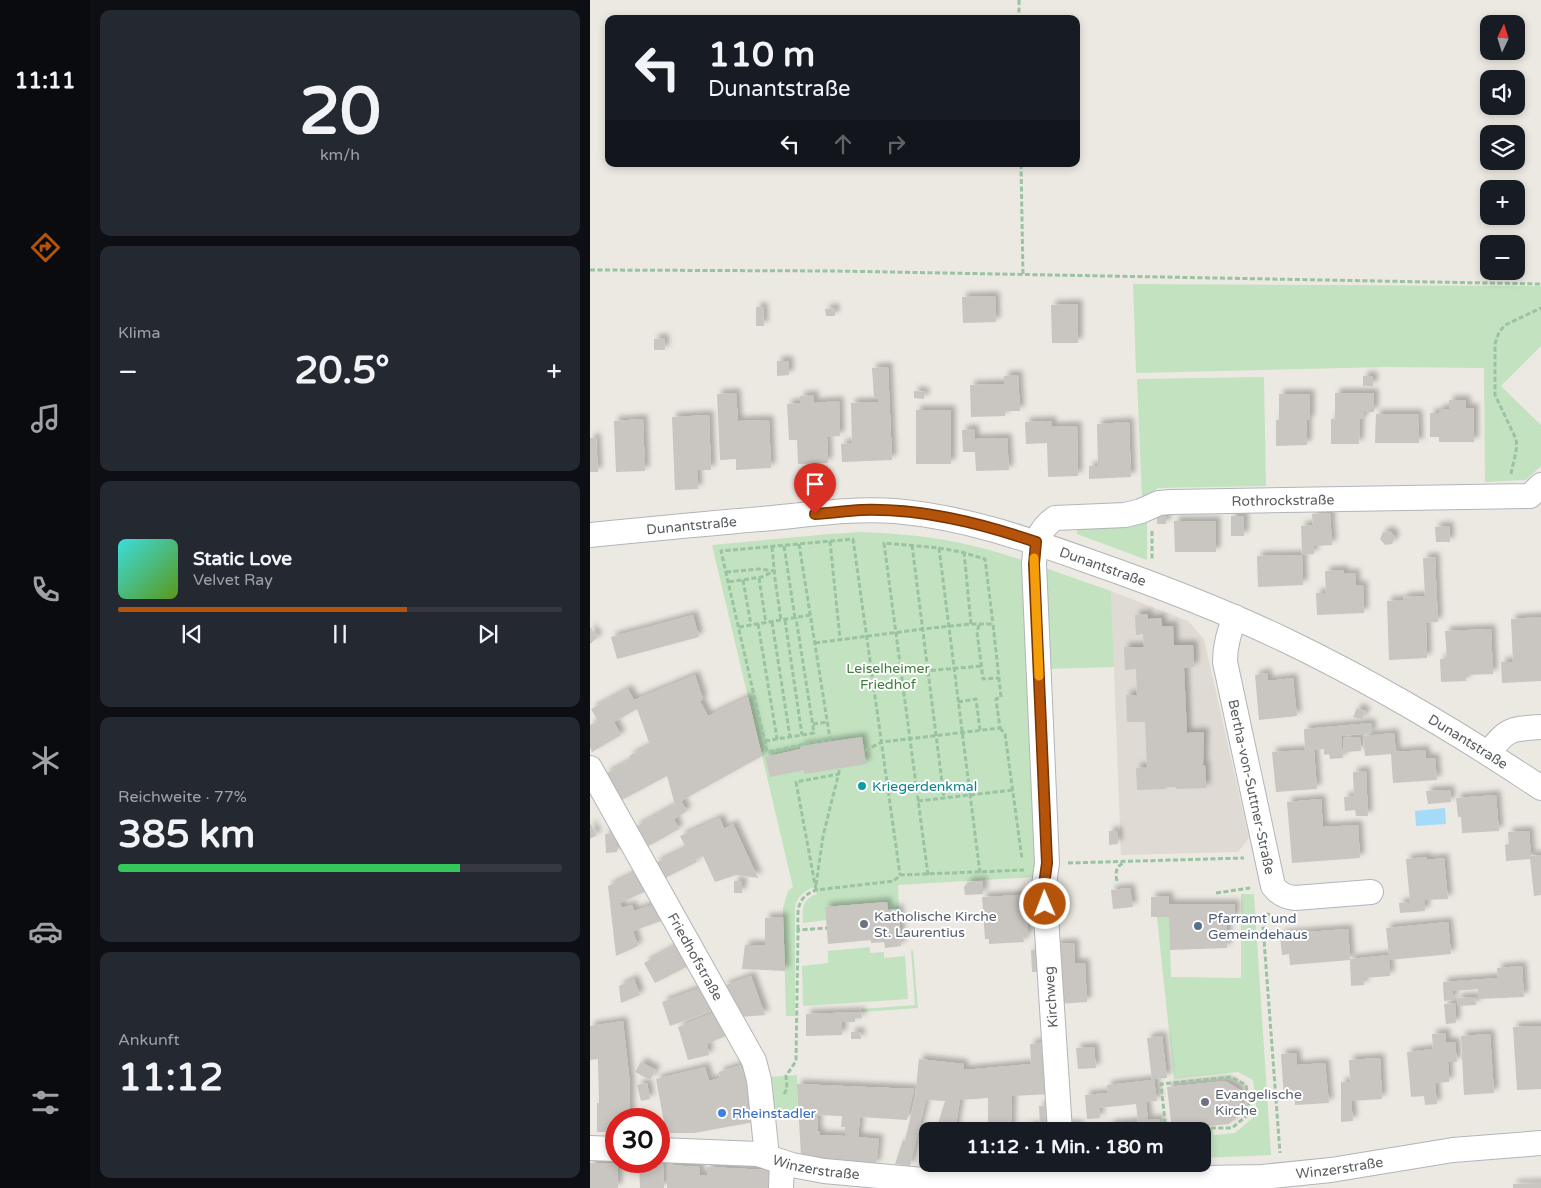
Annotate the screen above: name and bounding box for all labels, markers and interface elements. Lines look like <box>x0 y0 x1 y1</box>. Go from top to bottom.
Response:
north arrow <box>1480 15 1525 60</box>
map controls <box>1480 15 1525 280</box>
text: 110 m <box>708 34 815 76</box>
icon: left <box>625 35 690 100</box>
text: 11:11 <box>15 68 75 94</box>
button: sound <box>1480 70 1525 115</box>
text: 20 <box>299 73 381 152</box>
text: Dunantstraße <box>708 76 851 102</box>
button: layers <box>1480 125 1525 170</box>
icon: left <box>776 130 804 158</box>
icon: ahead <box>829 130 857 158</box>
icon: right <box>882 130 910 158</box>
text: km/h <box>320 145 360 165</box>
button: + <box>1480 180 1525 225</box>
icon: directions <box>28 230 63 265</box>
button: − <box>1480 235 1525 280</box>
text: Klima <box>118 323 160 343</box>
text: 20.5° <box>295 348 390 394</box>
text: − <box>118 355 138 389</box>
text: + <box>546 355 562 389</box>
icon: music <box>28 401 63 436</box>
pin <box>794 463 836 514</box>
icon: arrive <box>801 470 829 498</box>
street label: Rothrockstraße <box>1231 491 1334 509</box>
street label: Dunantstraße <box>646 513 738 538</box>
street label: Dunantstraße <box>1057 543 1149 590</box>
text: Static Love <box>193 548 292 570</box>
text: Velvet Ray <box>193 570 273 590</box>
icon: phone <box>28 572 63 607</box>
icon: previous <box>178 620 206 648</box>
icon: pause <box>326 620 354 648</box>
icon: next <box>474 620 502 648</box>
park label: Leiselheimer Friedhof <box>846 660 930 693</box>
street label: Bertha-von-Suttner-Straße <box>1225 698 1279 876</box>
street label: Dunantstraße <box>1425 710 1511 773</box>
icon: climate <box>28 743 63 778</box>
place label: Kriegerdenkmal <box>872 778 977 795</box>
marker: Kriegerdenkmal <box>856 780 868 792</box>
text: Reichweite · 77% <box>118 787 247 807</box>
text: 385 km <box>118 812 255 858</box>
position arrow <box>1018 877 1070 929</box>
place label: Katholische Kirche St. Laurentius <box>874 908 997 941</box>
street label: Friedhofstraße <box>664 910 727 1003</box>
place label: Pfarramt und Gemeindehaus <box>1208 910 1308 943</box>
icon: car <box>28 914 63 949</box>
marker: Katholische Kirche St. Laurentius <box>858 918 870 930</box>
marker: Pfarramt und Gemeindehaus <box>1192 920 1204 932</box>
street label: Kirchweg <box>1040 966 1062 1028</box>
text: Ankunft <box>118 1030 180 1050</box>
text: 11:12 <box>118 1055 223 1101</box>
icon: filters <box>28 1085 63 1120</box>
place label: Evangelische Kirche <box>1215 1086 1302 1119</box>
marker: Evangelische Kirche <box>1199 1096 1211 1108</box>
place label: Rheinstadler <box>732 1105 817 1122</box>
marker: Rheinstadler <box>716 1107 728 1119</box>
speed limit sign: 30 <box>605 1108 670 1173</box>
text: 11:12 · 1 Min. · 180 m <box>967 1136 1163 1158</box>
street label: Winzerstraße <box>770 1151 860 1183</box>
street label: Winzerstraße <box>1295 1153 1384 1182</box>

